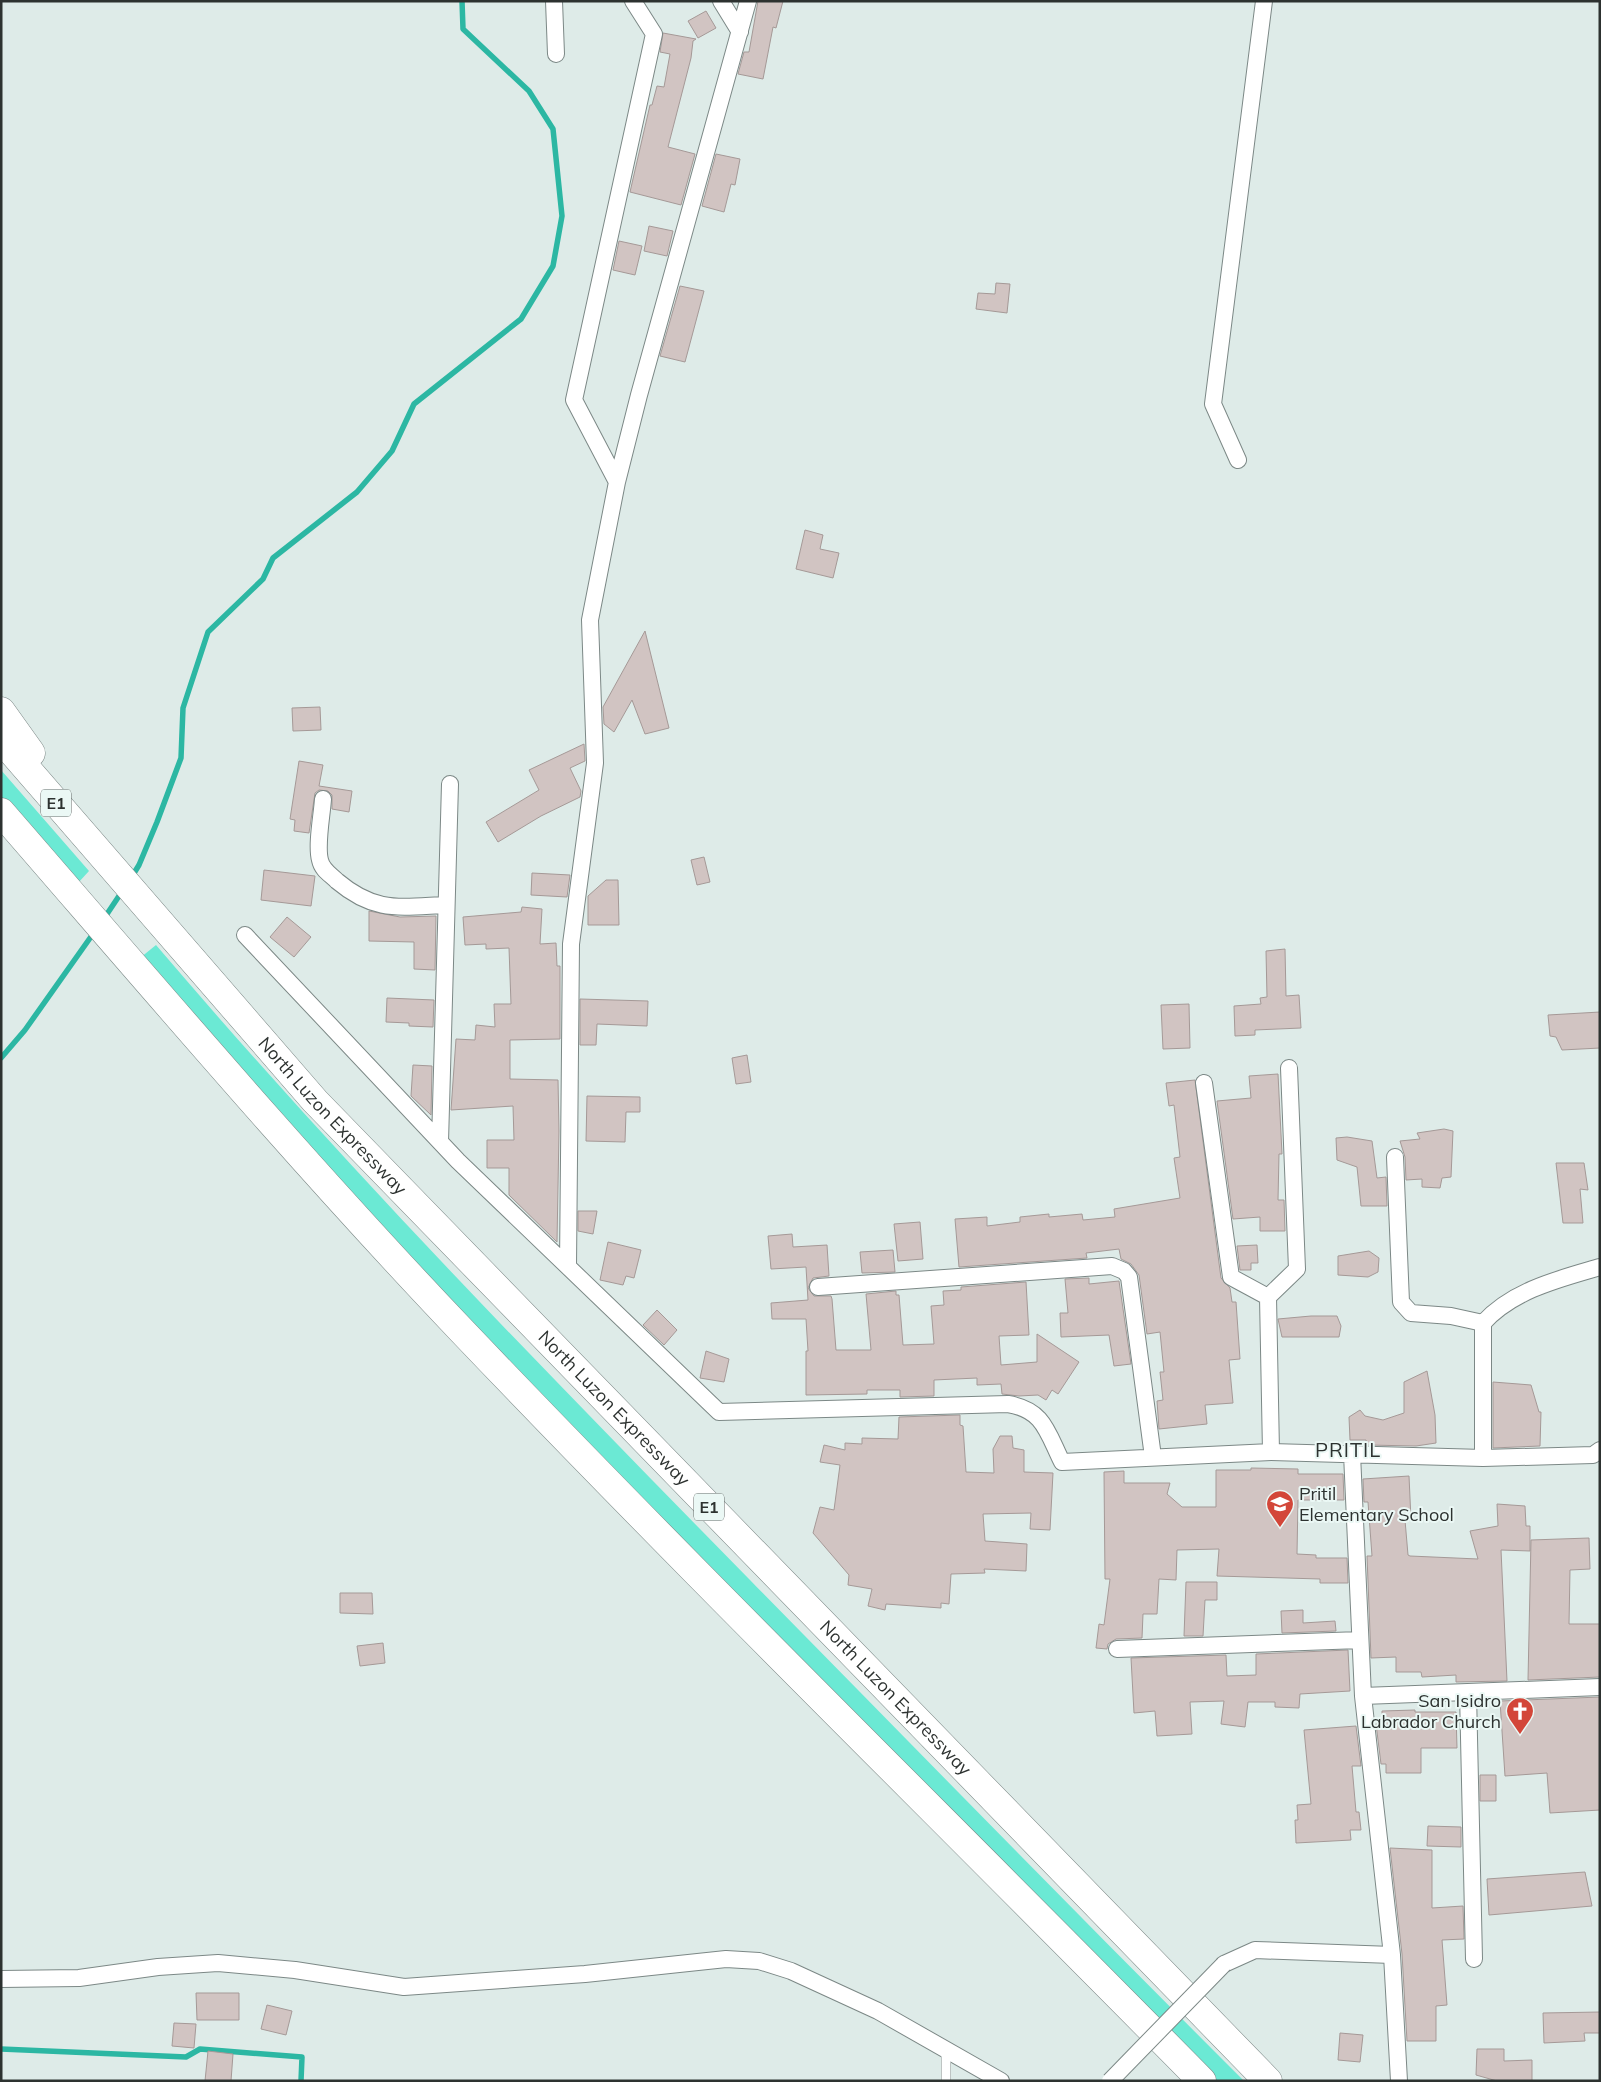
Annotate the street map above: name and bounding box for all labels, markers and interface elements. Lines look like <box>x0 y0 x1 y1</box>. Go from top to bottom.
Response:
road number: E1 <box>41 790 71 816</box>
street label: North Luzon Expressway <box>254 1032 412 1200</box>
street label: North Luzon Expressway <box>534 1326 695 1491</box>
district label: PRITIL <box>1315 1437 1381 1462</box>
place label: Pritil Elementary School <box>1299 1482 1454 1526</box>
school or university icon: Pritil Elementary School <box>1265 1489 1295 1528</box>
road number: E1 <box>694 1494 724 1520</box>
street label: North Luzon Expressway <box>815 1615 977 1781</box>
place label: San Isidro Labrador Church <box>1361 1689 1501 1733</box>
church icon: San Isidro Labrador Church <box>1505 1696 1535 1735</box>

